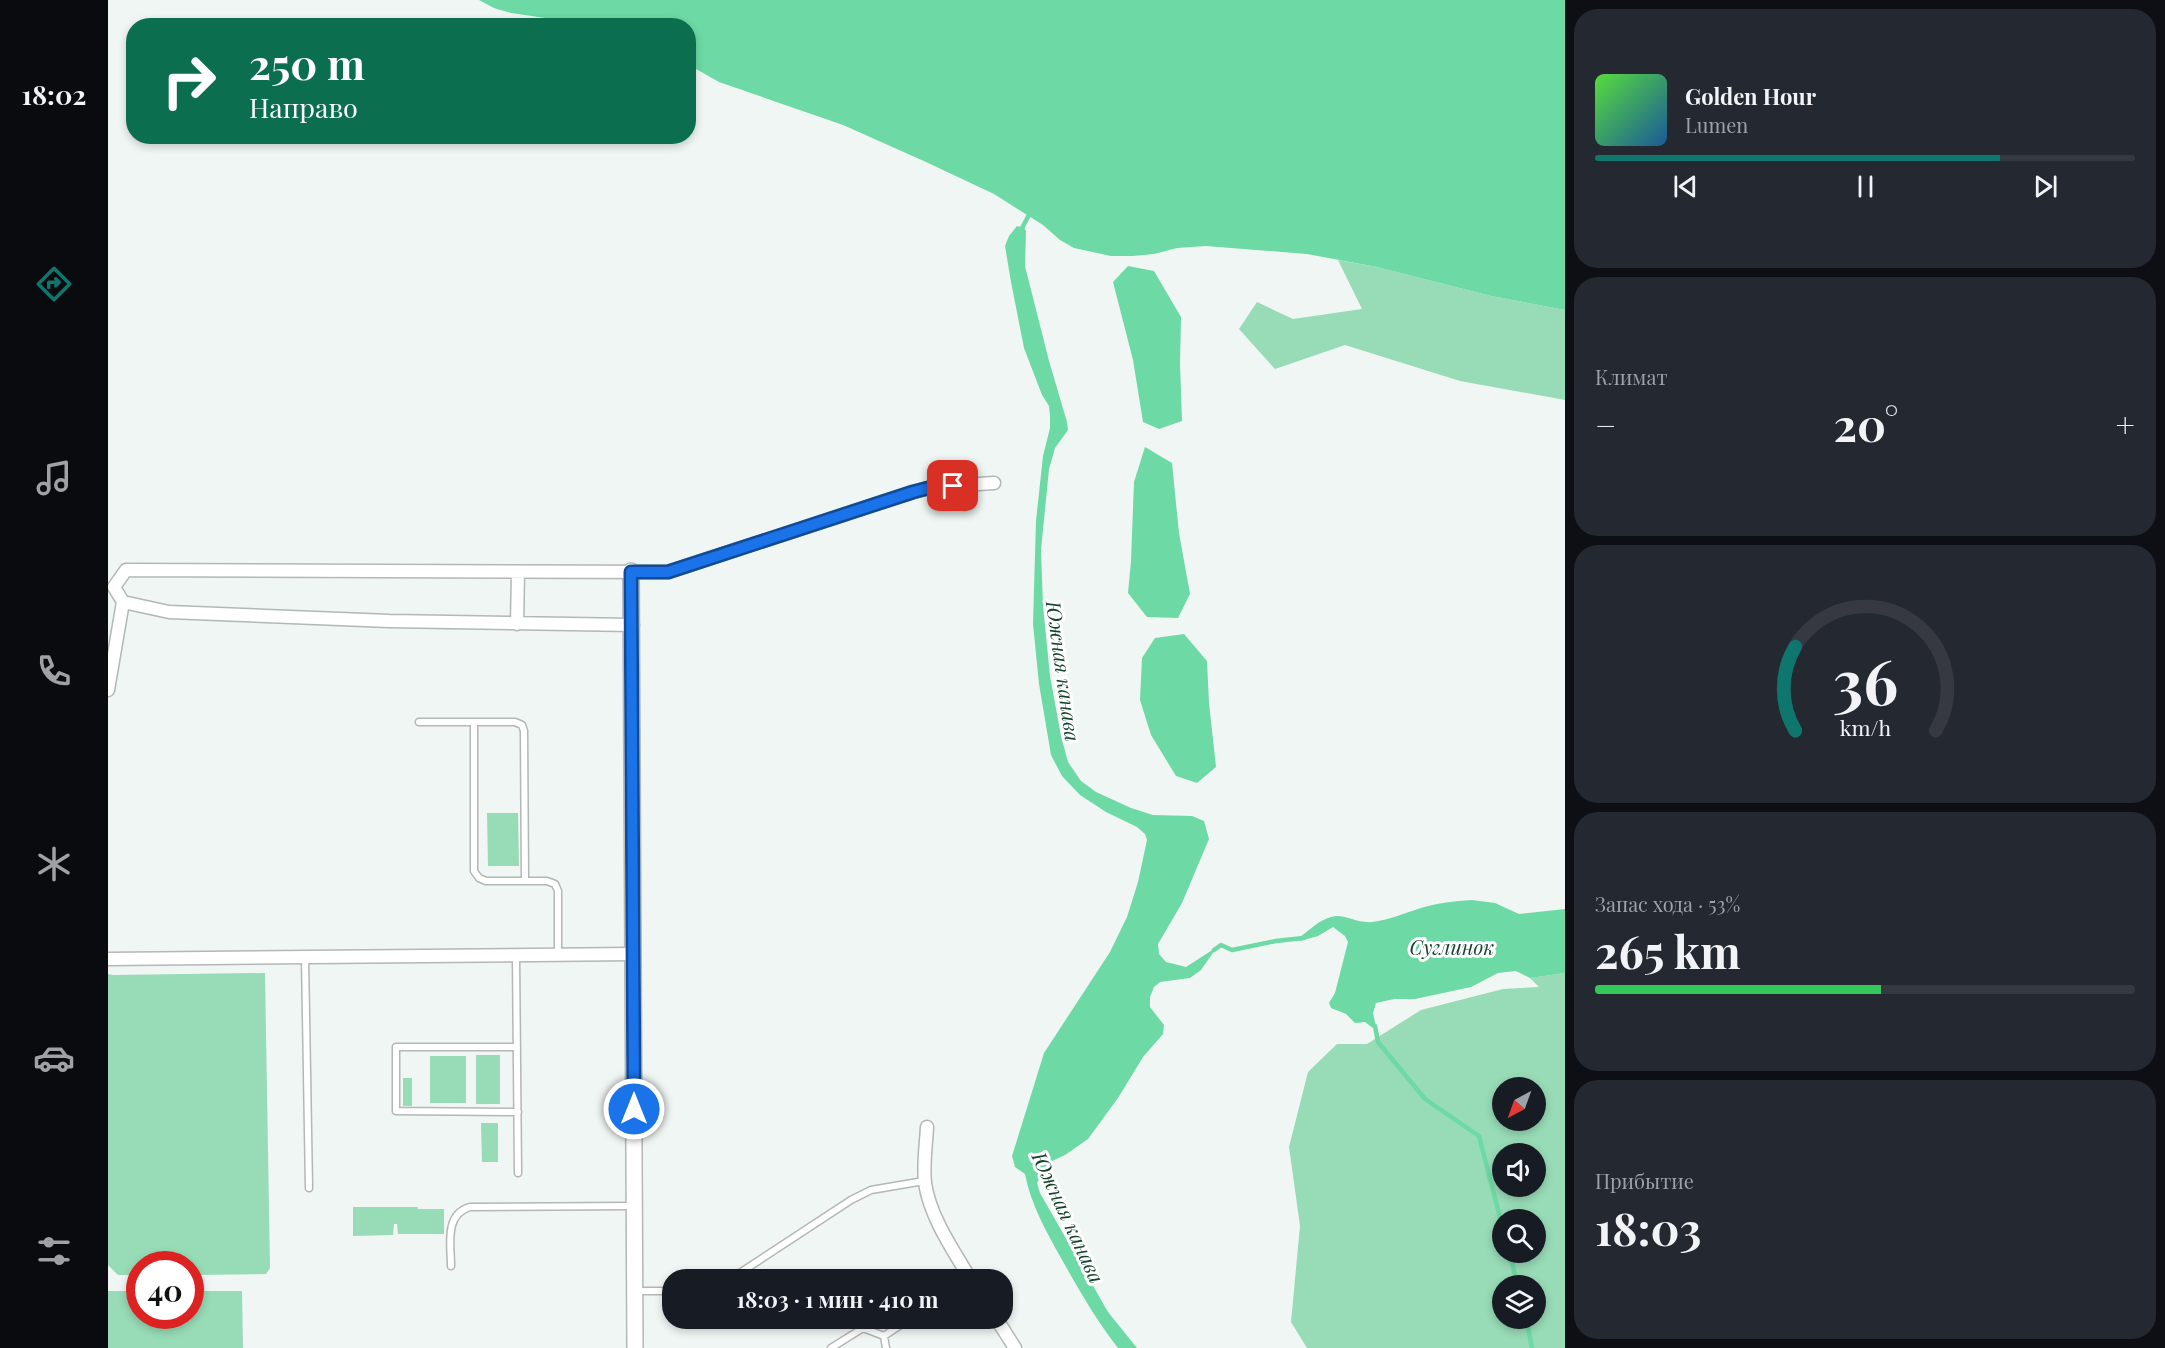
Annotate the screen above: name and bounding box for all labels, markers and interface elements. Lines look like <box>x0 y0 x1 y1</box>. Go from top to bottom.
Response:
text: 250 m <box>249 35 365 91</box>
icon: right <box>150 42 228 120</box>
text: 18:02 <box>22 76 86 112</box>
text: Golden Hour <box>1685 81 1816 111</box>
text: Направо <box>249 89 358 125</box>
text: Lumen <box>1685 111 1748 138</box>
icon: previous <box>1669 170 1702 203</box>
icon: pause <box>1849 170 1882 203</box>
icon: next <box>2029 170 2062 203</box>
icon: directions <box>33 263 75 305</box>
text: Климат <box>1595 363 1668 390</box>
text: 20° <box>1834 393 1898 453</box>
text: − <box>1595 402 1616 446</box>
text: + <box>2116 402 2135 446</box>
icon: music <box>33 457 75 499</box>
pin <box>927 460 978 511</box>
icon: arrive <box>936 469 969 502</box>
water label: Южная канава <box>1041 598 1087 743</box>
text: 36 <box>1832 637 1898 721</box>
icon: phone <box>33 650 75 692</box>
text: km/h <box>1839 713 1891 741</box>
icon: climate <box>33 843 75 885</box>
text: Запас хода · 53% <box>1595 890 1740 917</box>
text: 265 km <box>1595 920 1741 980</box>
water label: Суглинок <box>1409 933 1495 960</box>
icon: car <box>33 1037 75 1079</box>
position arrow <box>602 1077 666 1141</box>
north arrow <box>1492 1077 1546 1131</box>
map controls <box>1492 1077 1546 1329</box>
button: sound <box>1492 1143 1546 1197</box>
water label: Южная канава <box>1026 1146 1111 1287</box>
text: Прибытие <box>1595 1167 1694 1194</box>
text: 18:03 <box>1595 1197 1702 1257</box>
button: search <box>1492 1209 1546 1263</box>
icon: filters <box>33 1230 75 1272</box>
speed limit sign: 40 <box>126 1251 204 1329</box>
button: layers <box>1492 1275 1546 1329</box>
text: 18:03 · 1 мин · 410 m <box>737 1284 938 1314</box>

